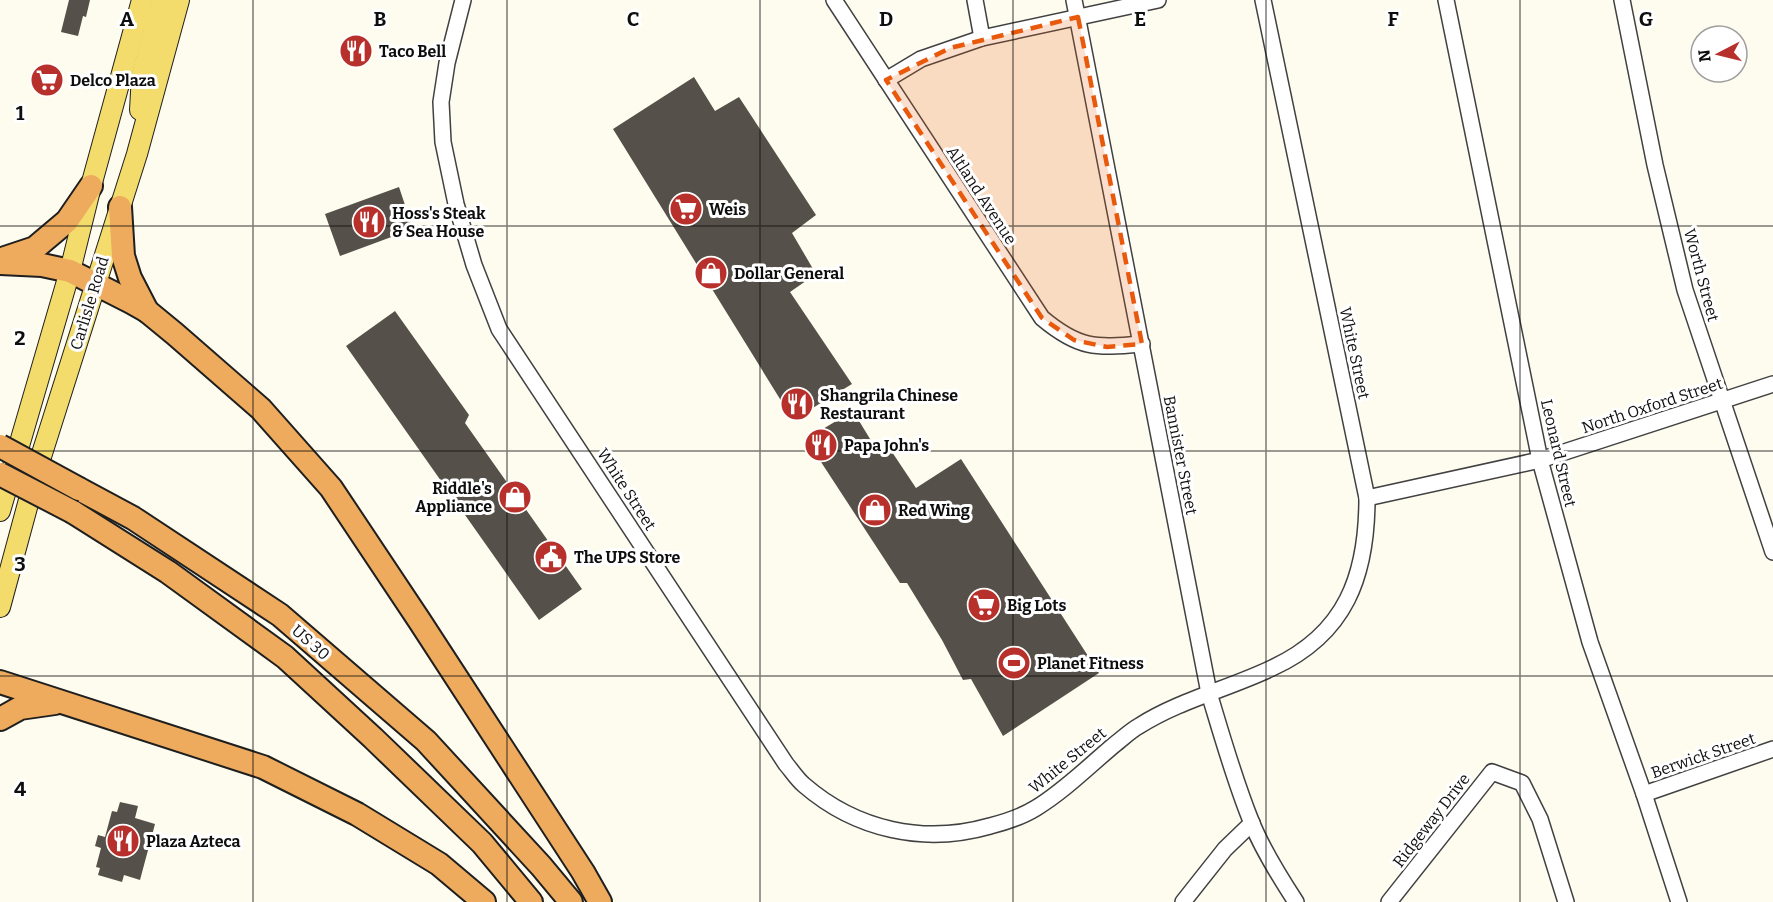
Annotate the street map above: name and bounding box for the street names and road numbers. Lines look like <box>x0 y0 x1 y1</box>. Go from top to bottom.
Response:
street label: Altland Avenue <box>943 142 1020 248</box>
street label: Worth Street <box>1680 227 1723 324</box>
street label: Carlisle Road <box>66 254 113 352</box>
street label: White Street <box>1335 305 1374 401</box>
street label: North Oxford Street <box>1579 374 1725 437</box>
street label: Bannister Street <box>1160 394 1201 517</box>
street label: Leonard Street <box>1537 397 1580 509</box>
street label: White Street <box>593 445 660 534</box>
street label: US 30 <box>288 621 334 664</box>
street label: White Street <box>1025 723 1110 797</box>
street label: Berwick Street <box>1649 729 1758 782</box>
street label: Ridgeway Drive <box>1389 770 1474 871</box>

